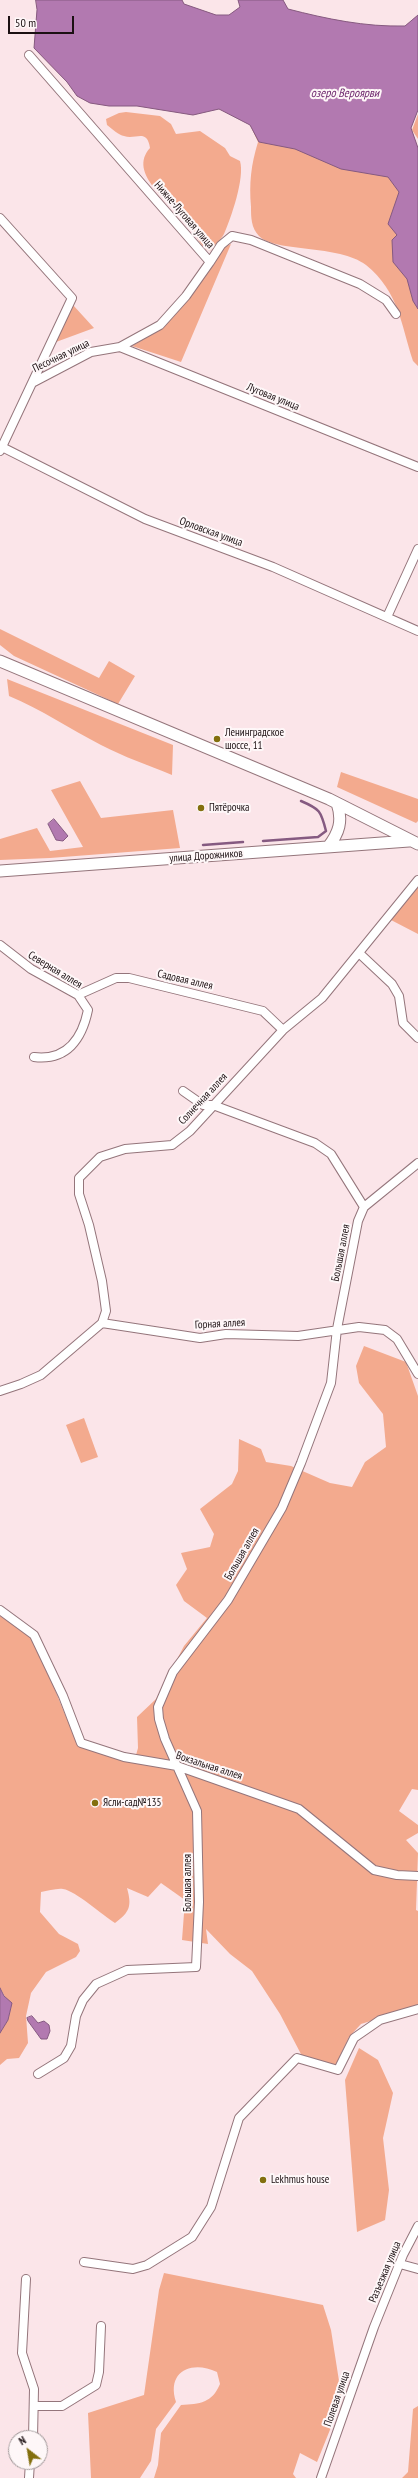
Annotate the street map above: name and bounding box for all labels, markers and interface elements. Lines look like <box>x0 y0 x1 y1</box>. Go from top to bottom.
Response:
scale bar <box>10 8 76 34</box>
text: 50 m <box>15 15 36 30</box>
water label: озеро Вероярви <box>311 87 379 101</box>
street label: Нижне-Луговая улица <box>151 179 217 251</box>
street label: Песочная улица <box>31 337 91 375</box>
street label: Луговая улица <box>245 380 301 414</box>
street label: Орловская улица <box>178 514 244 550</box>
place label: Ленинградское шоссе, 11 <box>225 726 284 752</box>
marker: Ленинградское шоссе, 11 <box>212 734 222 744</box>
place label: Пятёрочка <box>209 801 250 815</box>
marker: Пятёрочка <box>196 803 206 813</box>
street label: улица Дорожников <box>169 847 243 865</box>
street label: Северная аллея <box>25 949 85 991</box>
street label: Садовая аллея <box>156 967 214 993</box>
street label: Солнечная аллея <box>176 1071 230 1127</box>
street label: Большая аллея <box>329 1223 353 1283</box>
street label: Горная аллея <box>194 1316 246 1332</box>
street label: Большая аллея <box>222 1526 262 1582</box>
street label: Вокзальная аллея <box>174 1749 244 1783</box>
place label: Ясли-сад№135 <box>103 1796 161 1810</box>
marker: Ясли-сад№135 <box>90 1798 100 1808</box>
street label: Большая аллея <box>181 1854 195 1912</box>
place label: Lekhmus house <box>271 2173 329 2187</box>
marker: Lekhmus house <box>258 2175 268 2185</box>
street label: Разъезжая улица <box>366 2239 404 2305</box>
street label: Полевая улица <box>321 2370 353 2428</box>
north arrow <box>8 2430 48 2470</box>
text: N <box>16 2433 28 2448</box>

